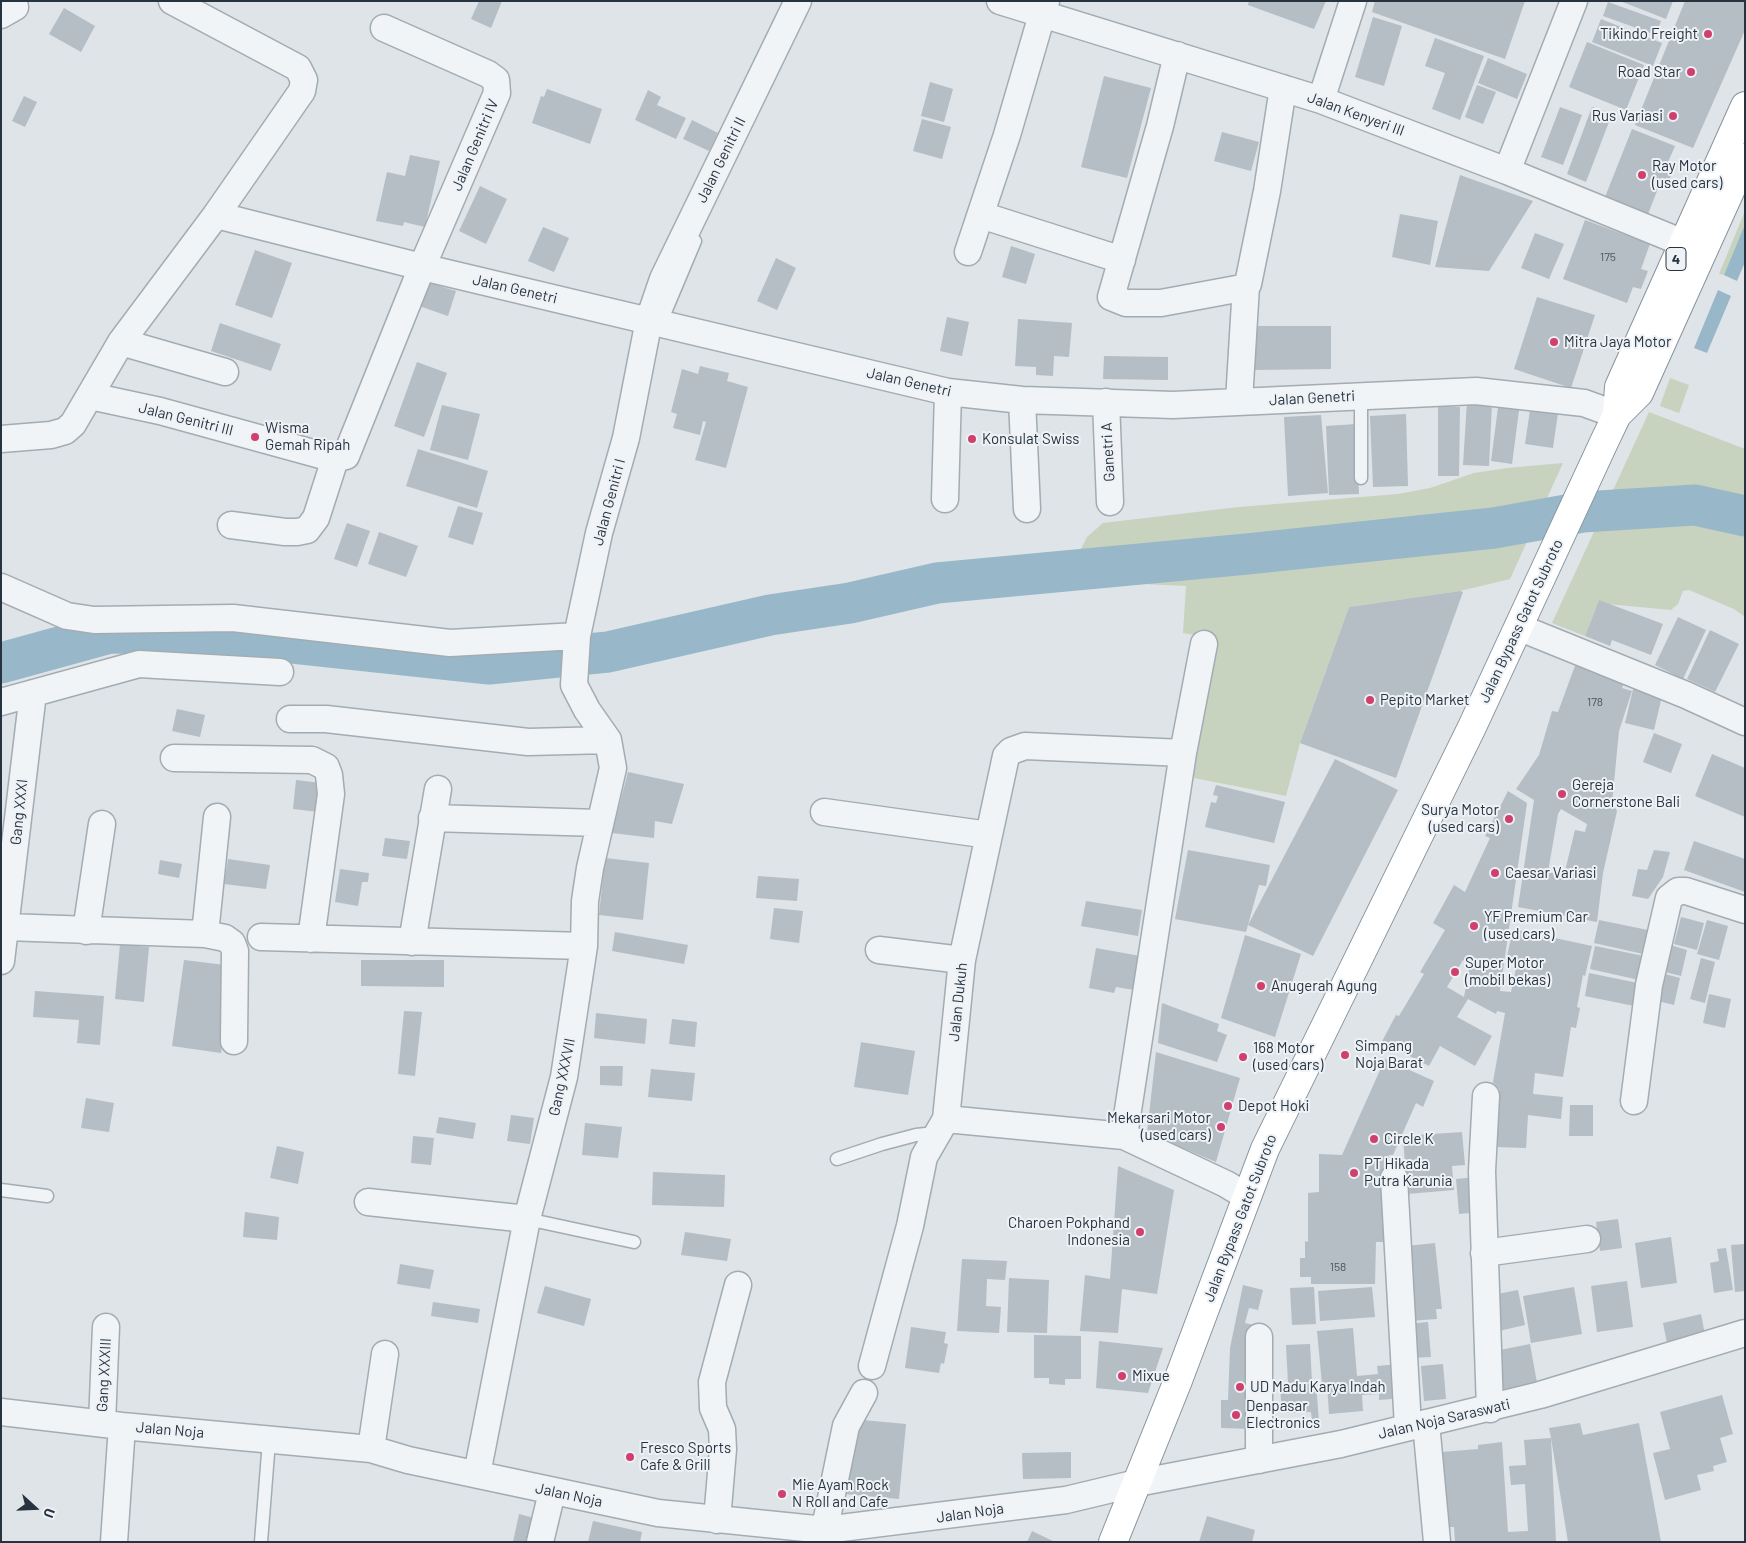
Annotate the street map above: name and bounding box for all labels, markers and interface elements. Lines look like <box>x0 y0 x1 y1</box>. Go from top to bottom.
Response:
place label: Tikindo Freight <box>1600 25 1698 43</box>
marker: Tikindo Freight <box>1702 28 1714 40</box>
place label: Road Star <box>1617 63 1681 81</box>
marker: Road Star <box>1685 66 1697 78</box>
street label: Jalan Kenyeri III <box>1305 88 1407 140</box>
street label: Jalan Genitri IV <box>448 96 502 194</box>
place label: Rus Variasi <box>1592 107 1663 125</box>
marker: Rus Variasi <box>1667 110 1679 122</box>
street label: Jalan Genitri II <box>693 114 749 206</box>
place label: Ray Motor (used cars) <box>1652 157 1722 192</box>
marker: Ray Motor (used cars) <box>1636 169 1648 181</box>
road number: 4 <box>1666 248 1686 270</box>
house number: 175 <box>1600 250 1616 264</box>
street label: Jalan Genetri <box>471 271 559 307</box>
place label: Mitra Jaya Motor <box>1564 333 1671 351</box>
marker: Mitra Jaya Motor <box>1548 336 1560 348</box>
street label: Jalan Genetri <box>865 364 953 400</box>
street label: Jalan Genetri <box>1268 387 1356 409</box>
street label: Jalan Genitri III <box>137 399 235 439</box>
place label: Wisma Gemah Ripah <box>265 419 350 454</box>
street label: Ganetri A <box>1097 422 1119 482</box>
place label: Konsulat Swiss <box>982 430 1080 448</box>
marker: Wisma Gemah Ripah <box>249 431 261 443</box>
marker: Konsulat Swiss <box>966 433 978 445</box>
street label: Jalan Genitri I <box>589 457 629 547</box>
street label: Jalan Bypass Gatot Subroto <box>1475 536 1567 706</box>
place label: Pepito Market <box>1380 691 1470 709</box>
marker: Pepito Market <box>1364 694 1376 706</box>
house number: 178 <box>1587 695 1603 709</box>
place label: Gereja Cornerstone Bali <box>1572 776 1680 811</box>
street label: Gang XXXI <box>7 778 31 846</box>
marker: Gereja Cornerstone Bali <box>1556 788 1568 800</box>
place label: Surya Motor (used cars) <box>1421 801 1499 836</box>
marker: Surya Motor (used cars) <box>1503 813 1515 825</box>
place label: Caesar Variasi <box>1505 864 1597 882</box>
marker: Caesar Variasi <box>1489 867 1501 879</box>
place label: YF Premium Car (used cars) <box>1484 908 1588 943</box>
marker: YF Premium Car (used cars) <box>1468 920 1480 932</box>
place label: Super Motor (mobil bekas) <box>1465 954 1550 989</box>
street label: Jalan Dukuh <box>945 962 971 1042</box>
marker: Super Motor (mobil bekas) <box>1449 966 1461 978</box>
place label: Anugerah Agung <box>1271 977 1377 995</box>
marker: Anugerah Agung <box>1255 980 1267 992</box>
street label: Gang XXXVII <box>545 1037 579 1117</box>
place label: Simpang Noja Barat <box>1355 1037 1423 1072</box>
place label: 168 Motor (used cars) <box>1253 1039 1323 1074</box>
marker: Simpang Noja Barat <box>1339 1049 1351 1061</box>
marker: 168 Motor (used cars) <box>1237 1051 1249 1063</box>
place label: Depot Hoki <box>1238 1097 1309 1115</box>
marker: Depot Hoki <box>1222 1100 1234 1112</box>
place label: Mekarsari Motor (used cars) <box>1107 1109 1211 1144</box>
marker: Mekarsari Motor (used cars) <box>1215 1121 1227 1133</box>
place label: Circle K <box>1384 1130 1434 1148</box>
street label: Jalan Bypass Gatot Subroto <box>1200 1132 1280 1304</box>
marker: Circle K <box>1368 1133 1380 1145</box>
place label: PT Hikada Putra Karunia <box>1364 1155 1452 1190</box>
marker: PT Hikada Putra Karunia <box>1348 1167 1360 1179</box>
place label: Charoen Pokphand Indonesia <box>1008 1214 1130 1249</box>
marker: Charoen Pokphand Indonesia <box>1134 1226 1146 1238</box>
house number: 158 <box>1330 1260 1346 1274</box>
street label: Gang XXXIII <box>93 1338 115 1412</box>
place label: Mixue <box>1132 1367 1170 1385</box>
marker: Mixue <box>1116 1370 1128 1382</box>
place label: UD Madu Karya Indah <box>1250 1378 1386 1396</box>
marker: UD Madu Karya Indah <box>1234 1381 1246 1393</box>
street label: Jalan Noja Saraswati <box>1376 1395 1512 1443</box>
place label: Denpasar Electronics <box>1246 1397 1320 1432</box>
marker: Denpasar Electronics <box>1230 1409 1242 1421</box>
street label: Jalan Noja <box>135 1418 205 1442</box>
place label: Fresco Sports Cafe & Grill <box>640 1439 731 1474</box>
marker: Fresco Sports Cafe & Grill <box>624 1451 636 1463</box>
place label: Mie Ayam Rock N Roll and Cafe <box>792 1476 889 1511</box>
street label: Jalan Noja <box>534 1479 604 1511</box>
north arrow <box>10 1483 60 1533</box>
marker: Mie Ayam Rock N Roll and Cafe <box>776 1488 788 1500</box>
street label: Jalan Noja <box>935 1499 1005 1527</box>
text: U <box>40 1506 59 1520</box>

